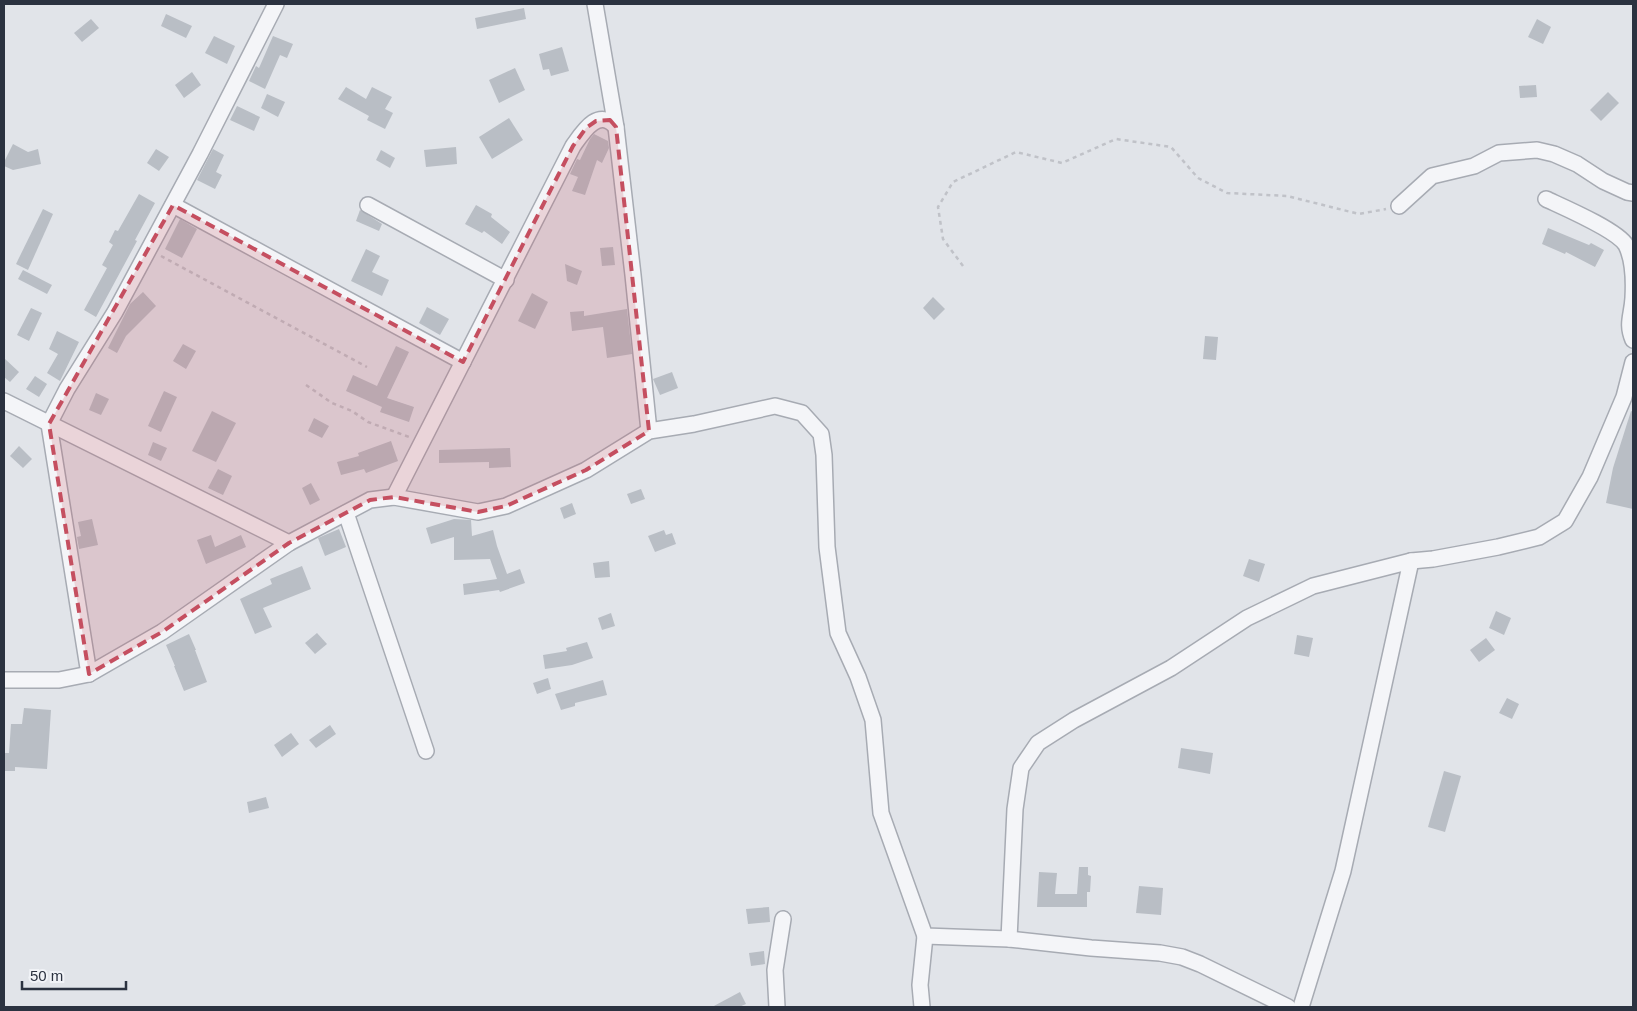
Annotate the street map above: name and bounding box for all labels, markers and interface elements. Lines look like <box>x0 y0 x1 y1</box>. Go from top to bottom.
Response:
scale bar <box>22 958 126 990</box>
text: 50 m <box>30 967 63 984</box>

